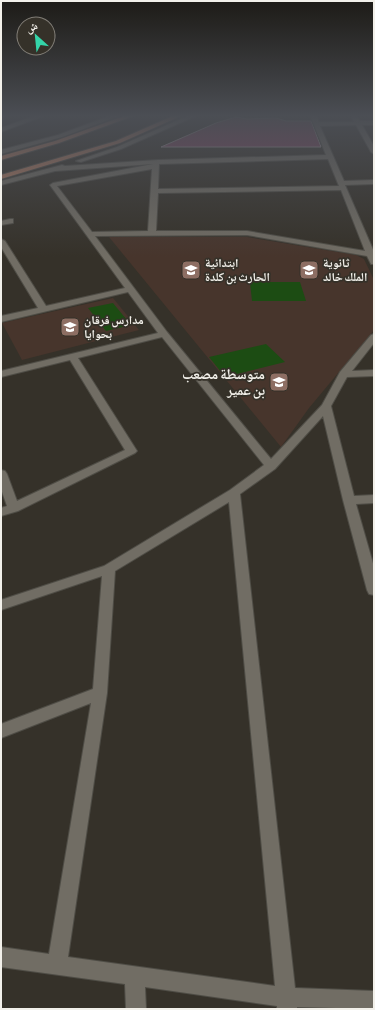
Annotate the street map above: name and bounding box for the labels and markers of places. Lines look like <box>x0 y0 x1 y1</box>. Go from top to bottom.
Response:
place label: ابتدائية الحارث بن كلدة <box>205 257 270 285</box>
place label: ثانوية الملك خالد <box>323 257 367 283</box>
school or university icon: ابتدائية الحارث بن كلدة <box>180 259 202 281</box>
school or university icon: ثانوية الملك خالد <box>298 259 320 281</box>
place label: مدارس فرقان بحوايا <box>84 314 144 341</box>
school or university icon: مدارس فرقان بحوايا <box>59 316 81 338</box>
place label: متوسطة مصعب بن عمير <box>182 368 265 399</box>
school or university icon: متوسطة مصعب بن عمير <box>268 371 290 393</box>

